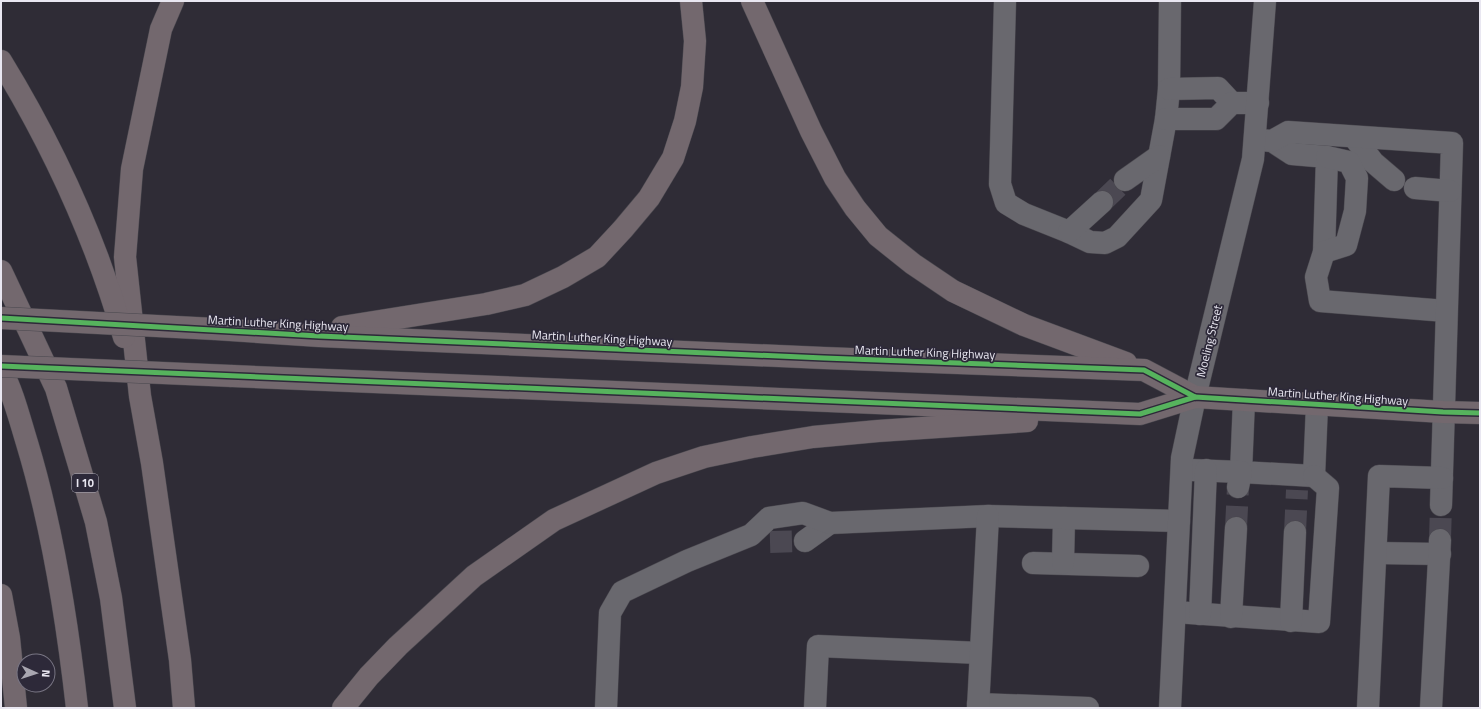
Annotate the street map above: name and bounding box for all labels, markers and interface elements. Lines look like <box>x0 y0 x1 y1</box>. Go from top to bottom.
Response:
street label: Moeling Street <box>1191 302 1227 379</box>
street label: Martin Luther King Highway <box>207 310 349 336</box>
street label: Martin Luther King Highway <box>531 325 673 351</box>
street label: Martin Luther King Highway <box>854 340 996 364</box>
street label: Martin Luther King Highway <box>1267 382 1409 410</box>
road number: I 10 <box>72 474 98 492</box>
north arrow <box>16 653 56 693</box>
text: N <box>38 669 54 678</box>

